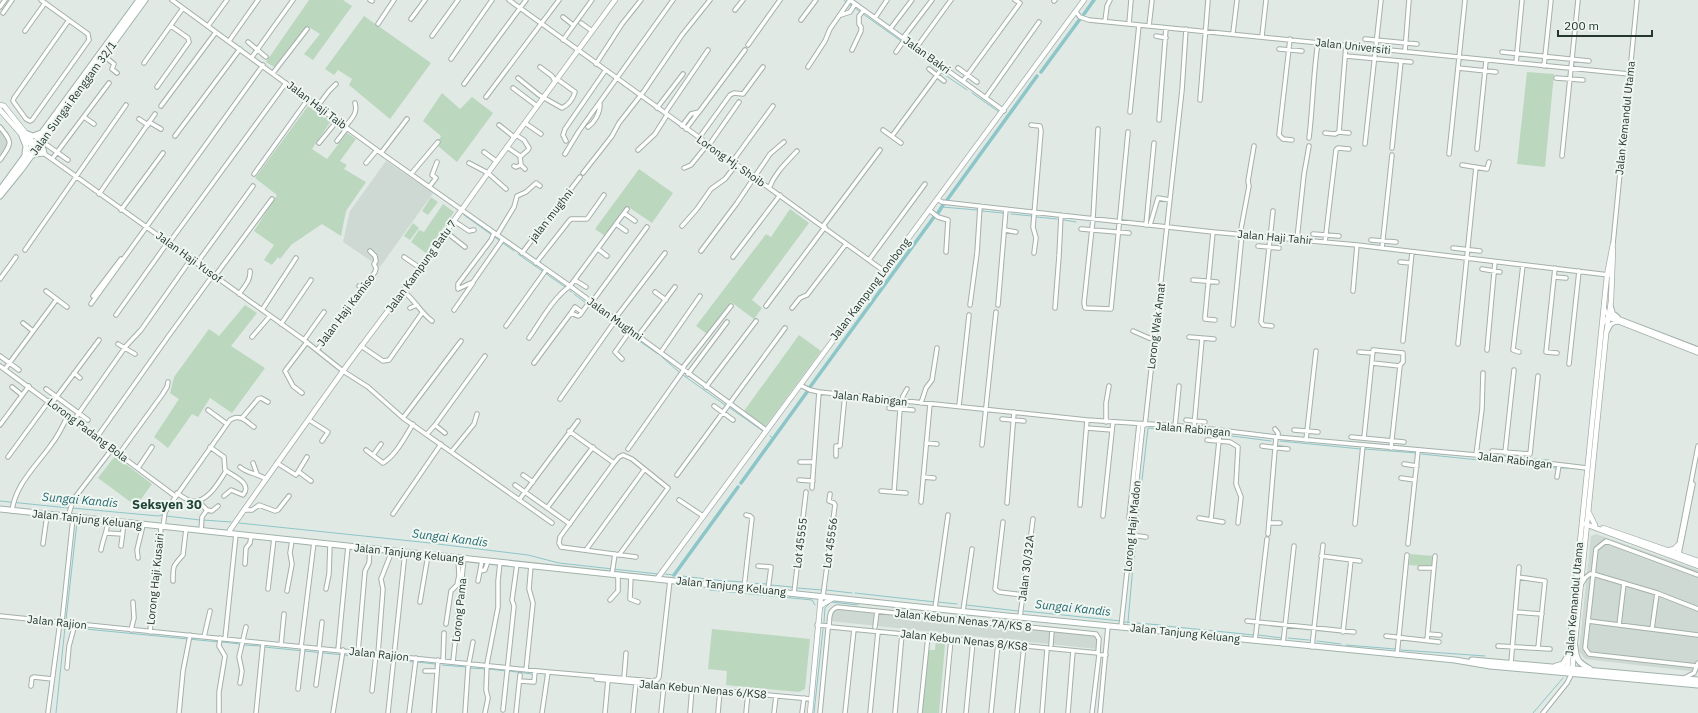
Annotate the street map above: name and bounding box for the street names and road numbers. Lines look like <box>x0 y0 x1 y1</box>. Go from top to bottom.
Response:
street label: Jalan Bakri <box>901 33 953 77</box>
street label: Jalan Universiti <box>1315 35 1391 57</box>
street label: Jalan Sungai Renggam 32/1 <box>27 38 119 158</box>
street label: Jalan Kemandul Utama <box>1612 60 1638 176</box>
street label: Jalan Haji Taib <box>284 78 350 132</box>
street label: Lorong Hj. Shoib <box>694 132 768 190</box>
street label: jalan mughni <box>526 186 576 244</box>
street label: Jalan Kampung Batu 7 <box>383 217 459 315</box>
street label: Jalan Haji Tahir <box>1237 227 1313 247</box>
street label: Jalan Haji Yusof <box>153 228 225 286</box>
street label: Jalan Kampung Lombong <box>827 235 913 343</box>
street label: Jalan Haji Kamiso <box>314 271 378 349</box>
street label: Lorong Wak Amat <box>1144 282 1168 370</box>
street label: Jalan Mughni <box>584 294 646 344</box>
street label: Jalan Rabingan <box>832 387 908 409</box>
street label: Lorong Padang Bola <box>45 395 131 465</box>
street label: Jalan Rabingan <box>1155 419 1231 439</box>
street label: Jalan Rabingan <box>1477 448 1553 472</box>
street label: Lorong Haji Madon <box>1120 480 1144 572</box>
street label: Jalan Tanjung Keluang <box>31 506 143 532</box>
street label: Lot 45555 <box>790 517 810 569</box>
street label: Lot 45556 <box>820 517 840 569</box>
street label: Lorong Haji Kusairi <box>143 533 167 625</box>
street label: Jalan 30/32A <box>1015 534 1037 602</box>
street label: Jalan Tanjung Keluang <box>353 540 465 566</box>
street label: Jalan Kemandul Utama <box>1562 541 1586 657</box>
street label: Jalan Tanjung Keluang <box>675 573 787 599</box>
street label: Lorong Pama <box>449 577 469 643</box>
street label: Jalan Kebun Nenas 7A/KS 8 <box>894 606 1032 634</box>
street label: Jalan Rajion <box>26 612 88 632</box>
street label: Jalan Tanjung Keluang <box>1129 620 1241 646</box>
street label: Jalan Kebun Nenas 8/KS8 <box>900 626 1028 654</box>
street label: Jalan Rajion <box>348 644 410 664</box>
street label: Jalan Kebun Nenas 6/KS8 <box>639 676 767 702</box>

